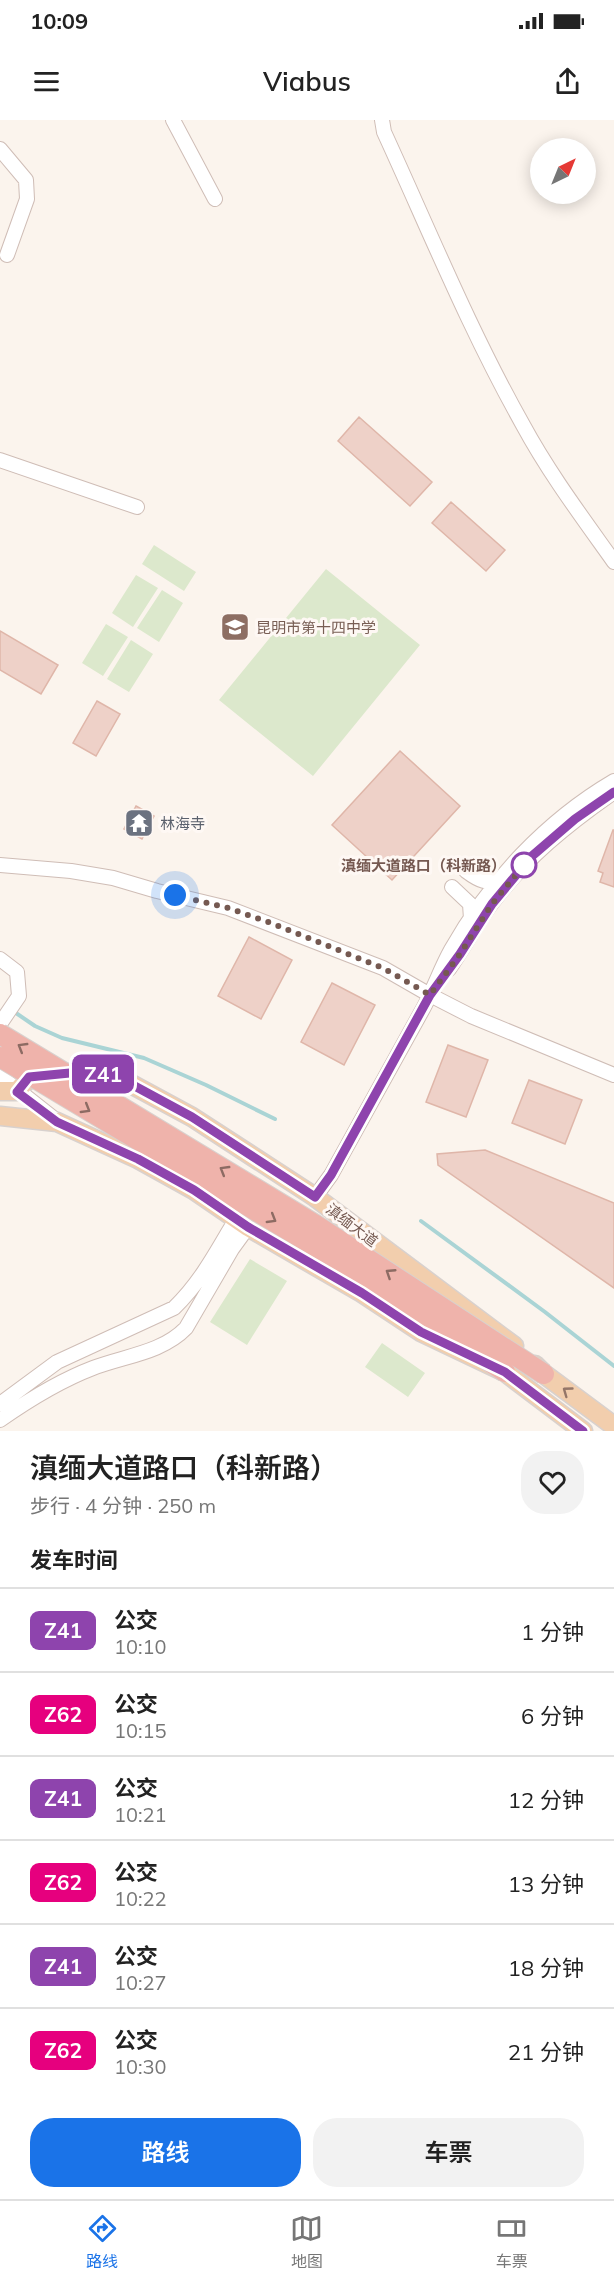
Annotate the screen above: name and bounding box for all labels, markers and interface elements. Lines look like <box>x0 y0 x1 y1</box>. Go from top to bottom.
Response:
text: 10:09 <box>30 7 88 35</box>
text: Viabus <box>263 64 351 98</box>
icon: menu <box>30 65 63 98</box>
icon: share <box>551 65 584 98</box>
north arrow <box>530 138 596 204</box>
map controls <box>530 138 596 204</box>
school or university icon: 昆明市第十四中学 <box>219 611 251 643</box>
place label: 昆明市第十四中学 <box>256 618 376 637</box>
temple icon: 林海寺 <box>123 807 155 839</box>
place label: 林海寺 <box>160 814 205 833</box>
marker: 滇缅大道路口（科新路） <box>511 852 537 878</box>
place label: 滇缅大道路口（科新路） <box>341 856 506 875</box>
your location <box>160 880 190 910</box>
one-way arrow <box>18 1043 28 1054</box>
line badge: Z41 <box>68 1054 138 1094</box>
text: Z41 <box>84 1061 122 1087</box>
one-way arrow <box>80 1102 90 1114</box>
one-way arrow <box>220 1165 230 1177</box>
street label: 滇缅大道 <box>322 1199 382 1251</box>
one-way arrow <box>266 1212 276 1224</box>
one-way arrow <box>386 1268 396 1280</box>
one-way arrow <box>563 1387 574 1398</box>
text: 滇缅大道路口（科新路） <box>30 1450 338 1485</box>
button: heart <box>521 1451 584 1514</box>
text: 步行 · 4 分钟 · 250 m <box>30 1493 216 1518</box>
text: 发车时间 <box>30 1546 118 1574</box>
text: 公交 <box>114 1606 158 1634</box>
text: Z41 <box>44 1617 82 1643</box>
text: 1 分钟 <box>521 1618 584 1646</box>
text: 10:10 <box>114 1634 167 1659</box>
text: 公交 <box>114 1690 158 1718</box>
text: Z62 <box>44 1701 82 1727</box>
text: 6 分钟 <box>521 1702 584 1730</box>
text: 10:15 <box>114 1718 167 1743</box>
text: 公交 <box>114 1774 158 1802</box>
text: Z41 <box>44 1785 82 1811</box>
text: 12 分钟 <box>508 1786 584 1814</box>
text: 10:21 <box>114 1802 167 1827</box>
text: 公交 <box>114 1858 158 1886</box>
text: Z62 <box>44 1869 82 1895</box>
text: 13 分钟 <box>508 1870 584 1898</box>
text: 10:22 <box>114 1886 167 1911</box>
text: 公交 <box>114 1942 158 1970</box>
text: Z41 <box>44 1953 82 1979</box>
text: 18 分钟 <box>508 1954 584 1982</box>
text: 10:27 <box>114 1970 167 1995</box>
text: 公交 <box>114 2026 158 2054</box>
text: Z62 <box>44 2037 82 2063</box>
text: 21 分钟 <box>508 2038 584 2066</box>
text: 10:30 <box>114 2054 167 2079</box>
button: 路线 <box>30 2118 301 2187</box>
button: 车票 <box>313 2118 584 2187</box>
tab: 路线 <box>86 2212 119 2272</box>
tab: 地图 <box>290 2212 323 2272</box>
tab: 车票 <box>495 2212 528 2272</box>

